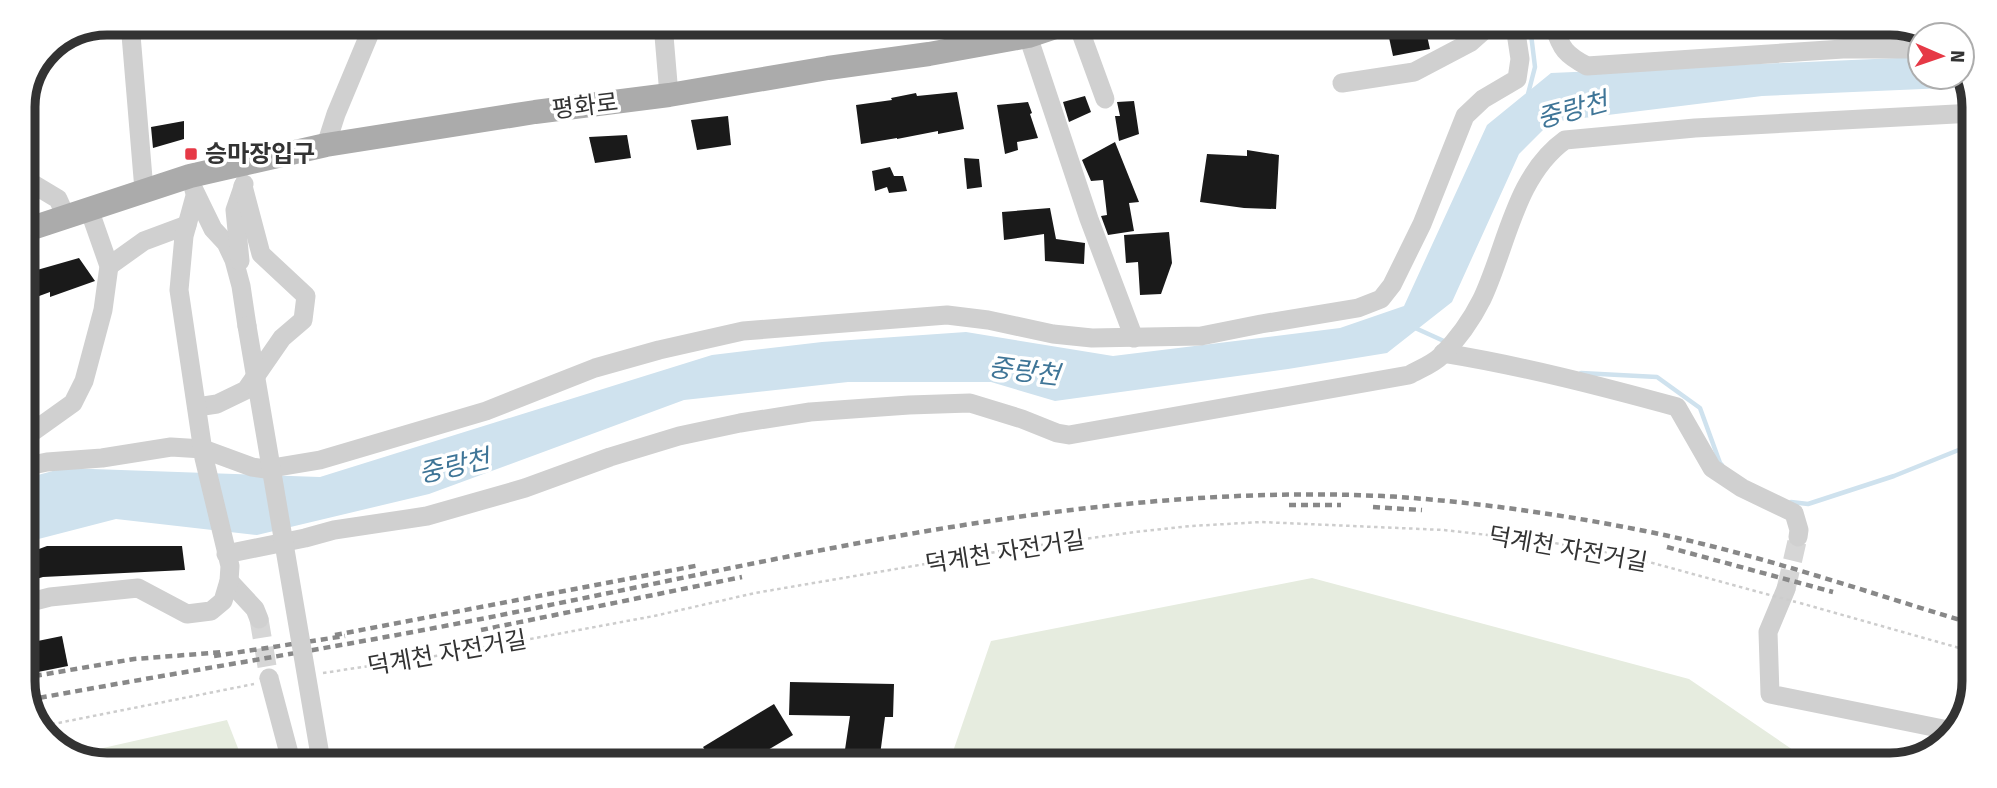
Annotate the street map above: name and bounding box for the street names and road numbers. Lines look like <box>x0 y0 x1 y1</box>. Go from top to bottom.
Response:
street label: 평화로 <box>550 88 620 124</box>
street label: 덕계천 자전거길 <box>1486 521 1650 577</box>
street label: 덕계천 자전거길 <box>923 526 1087 578</box>
street label: 덕계천 자전거길 <box>365 625 529 681</box>

